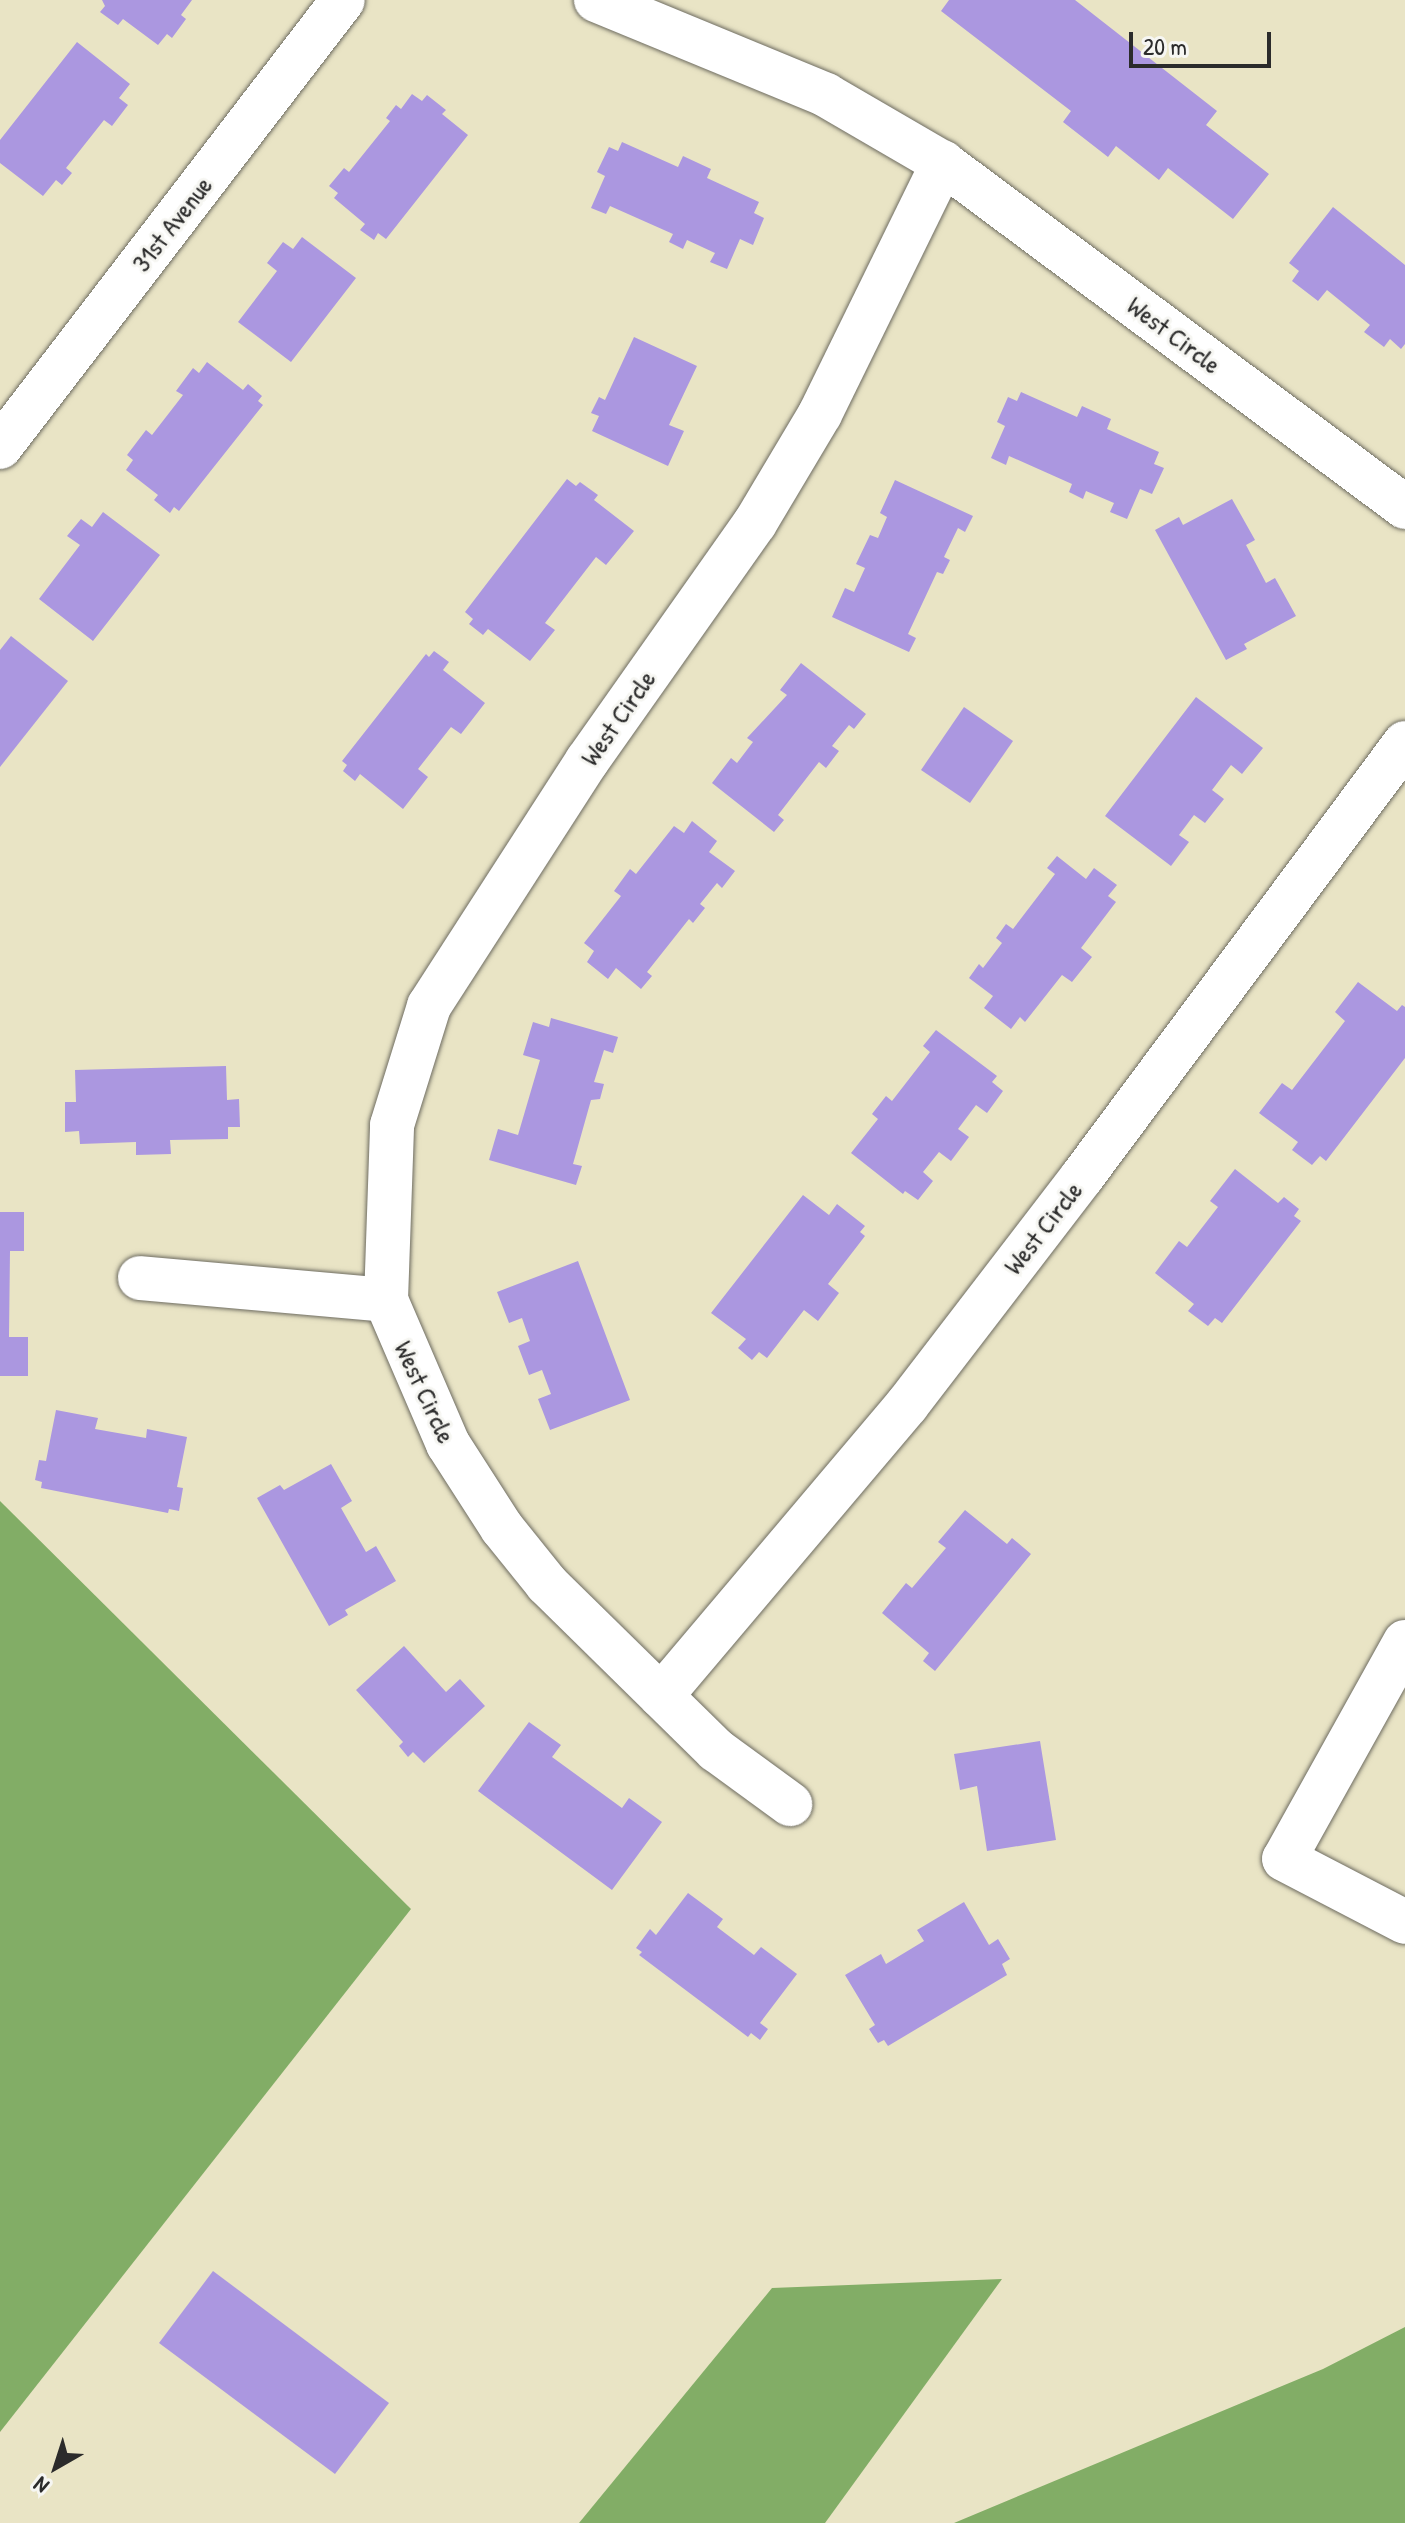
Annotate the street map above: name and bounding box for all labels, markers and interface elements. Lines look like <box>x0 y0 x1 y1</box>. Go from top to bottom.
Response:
scale bar <box>1133 16 1275 66</box>
text: 20 m <box>1143 30 1187 62</box>
street label: 31st Avenue <box>125 170 219 278</box>
street label: West Circle <box>1121 290 1227 380</box>
street label: West Circle <box>574 665 662 771</box>
street label: West Circle <box>997 1176 1089 1280</box>
street label: West Circle <box>388 1336 462 1448</box>
north arrow <box>16 2427 96 2507</box>
text: N <box>27 2470 55 2501</box>

